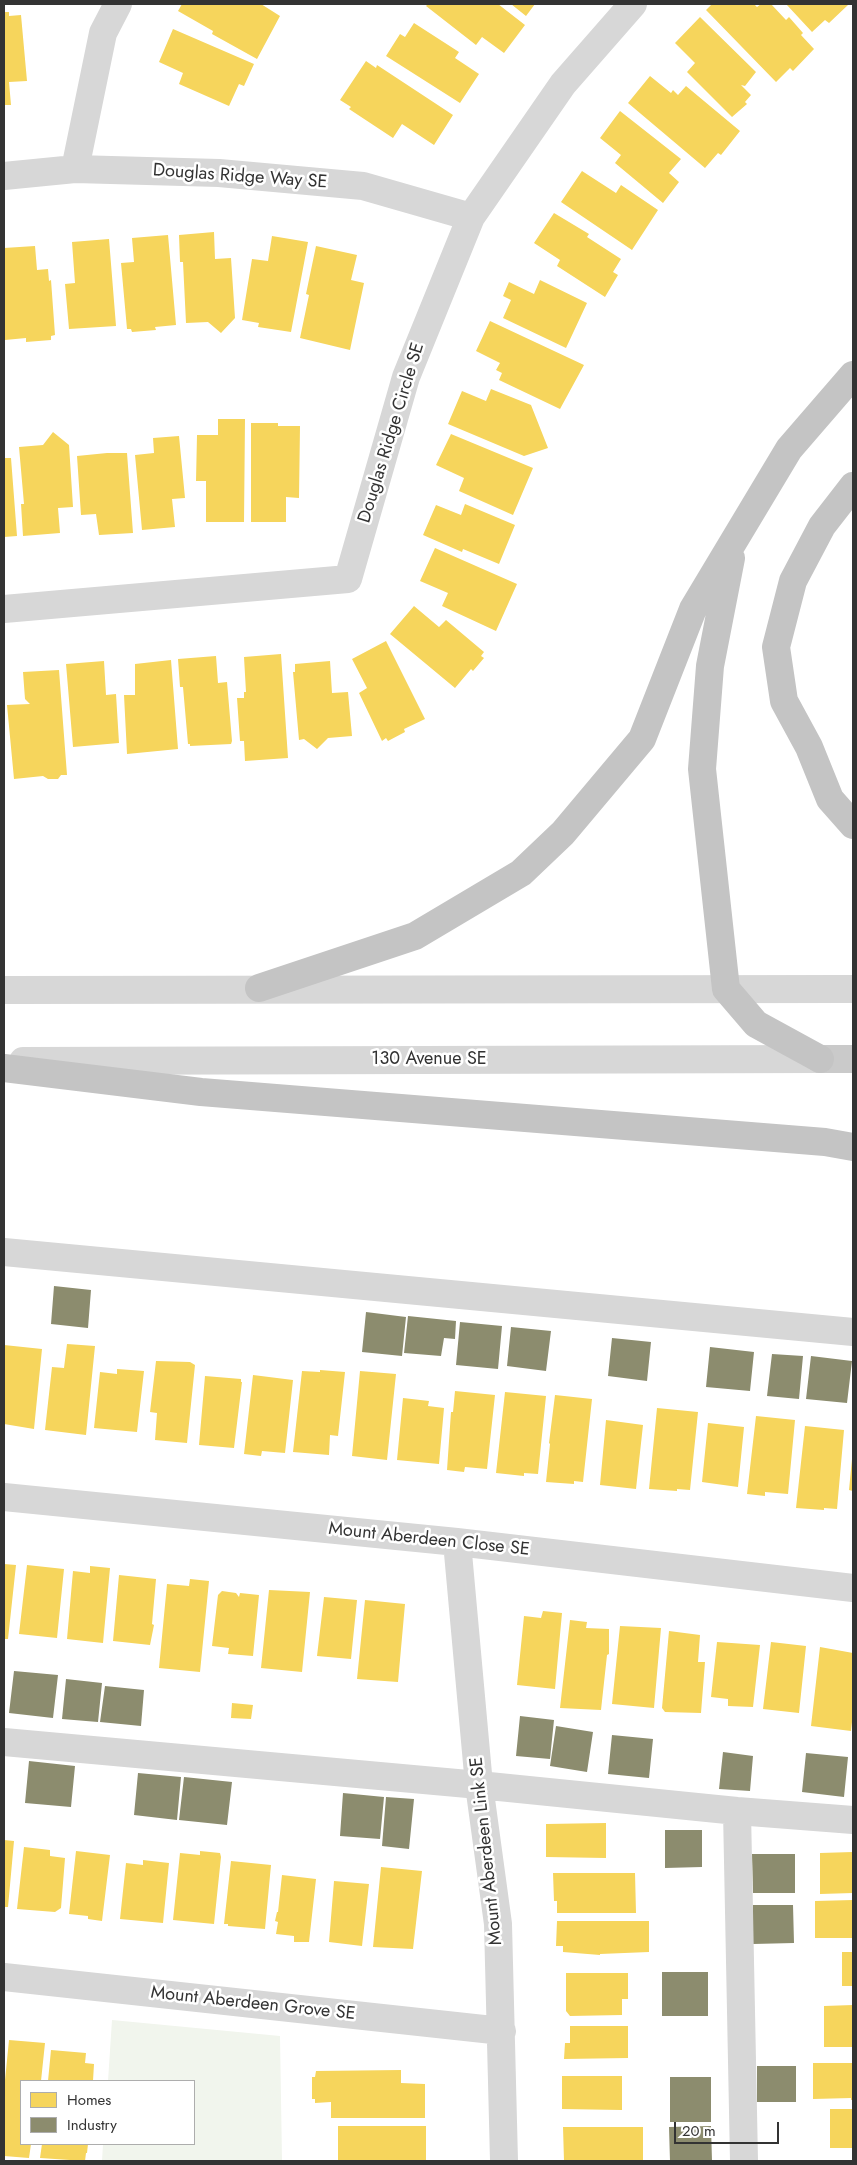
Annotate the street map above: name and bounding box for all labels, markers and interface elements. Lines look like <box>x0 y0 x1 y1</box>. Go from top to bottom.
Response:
street label: Douglas Ridge Way SE <box>152 160 328 194</box>
street label: Douglas Ridge Circle SE <box>354 340 430 526</box>
street label: 130 Avenue SE <box>371 1049 487 1071</box>
street label: Mount Aberdeen Close SE <box>327 1519 531 1561</box>
street label: Mount Aberdeen Link SE <box>466 1756 508 1946</box>
street label: Mount Aberdeen Grove SE <box>150 1983 356 2025</box>
legend <box>20 2080 195 2145</box>
text: Homes <box>67 2089 111 2111</box>
scale bar <box>677 2112 782 2144</box>
text: Industry <box>67 2114 117 2136</box>
text: 20 m <box>682 2120 716 2142</box>

